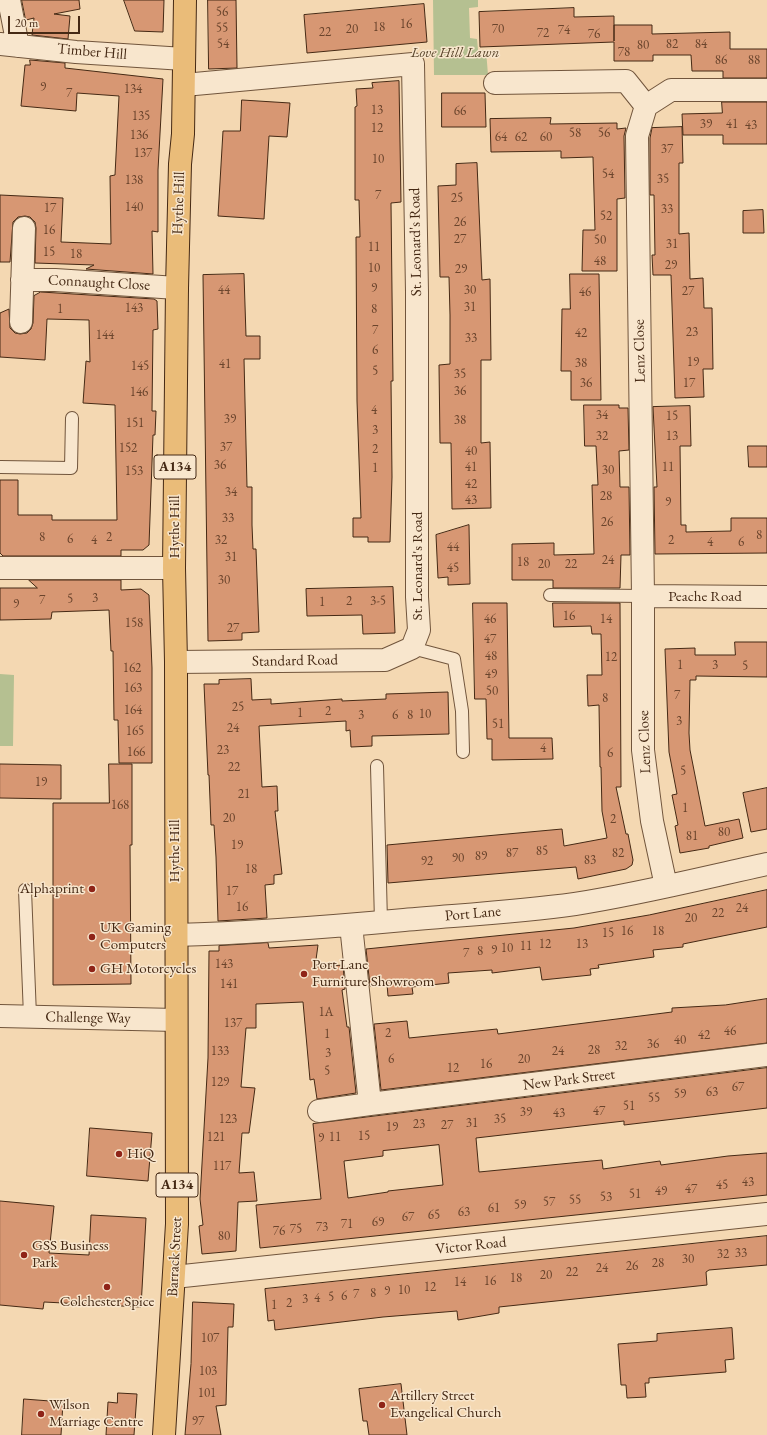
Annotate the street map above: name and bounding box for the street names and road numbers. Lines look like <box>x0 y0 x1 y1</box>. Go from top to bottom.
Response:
street label: Timber Hill <box>56 40 128 64</box>
street label: Hythe Hill <box>169 171 189 235</box>
street label: St. Leonard's Road <box>406 187 426 297</box>
street label: Connaught Close <box>48 271 150 295</box>
street label: Lenz Close <box>630 319 650 383</box>
road number: A134 <box>154 455 196 479</box>
street label: Hythe Hill <box>166 495 184 559</box>
street label: St. Leonard's Road <box>409 512 427 620</box>
street label: Peache Road <box>668 588 742 606</box>
street label: Standard Road <box>252 651 338 671</box>
street label: Lenz Close <box>635 710 655 774</box>
street label: Hythe Hill <box>166 819 184 883</box>
street label: Port Lane <box>444 903 502 925</box>
street label: Challenge Way <box>45 1008 131 1028</box>
street label: New Park Street <box>522 1065 616 1095</box>
road number: A134 <box>156 1173 198 1197</box>
street label: Barrack Street <box>164 1217 186 1297</box>
street label: Victor Road <box>435 1233 507 1259</box>

